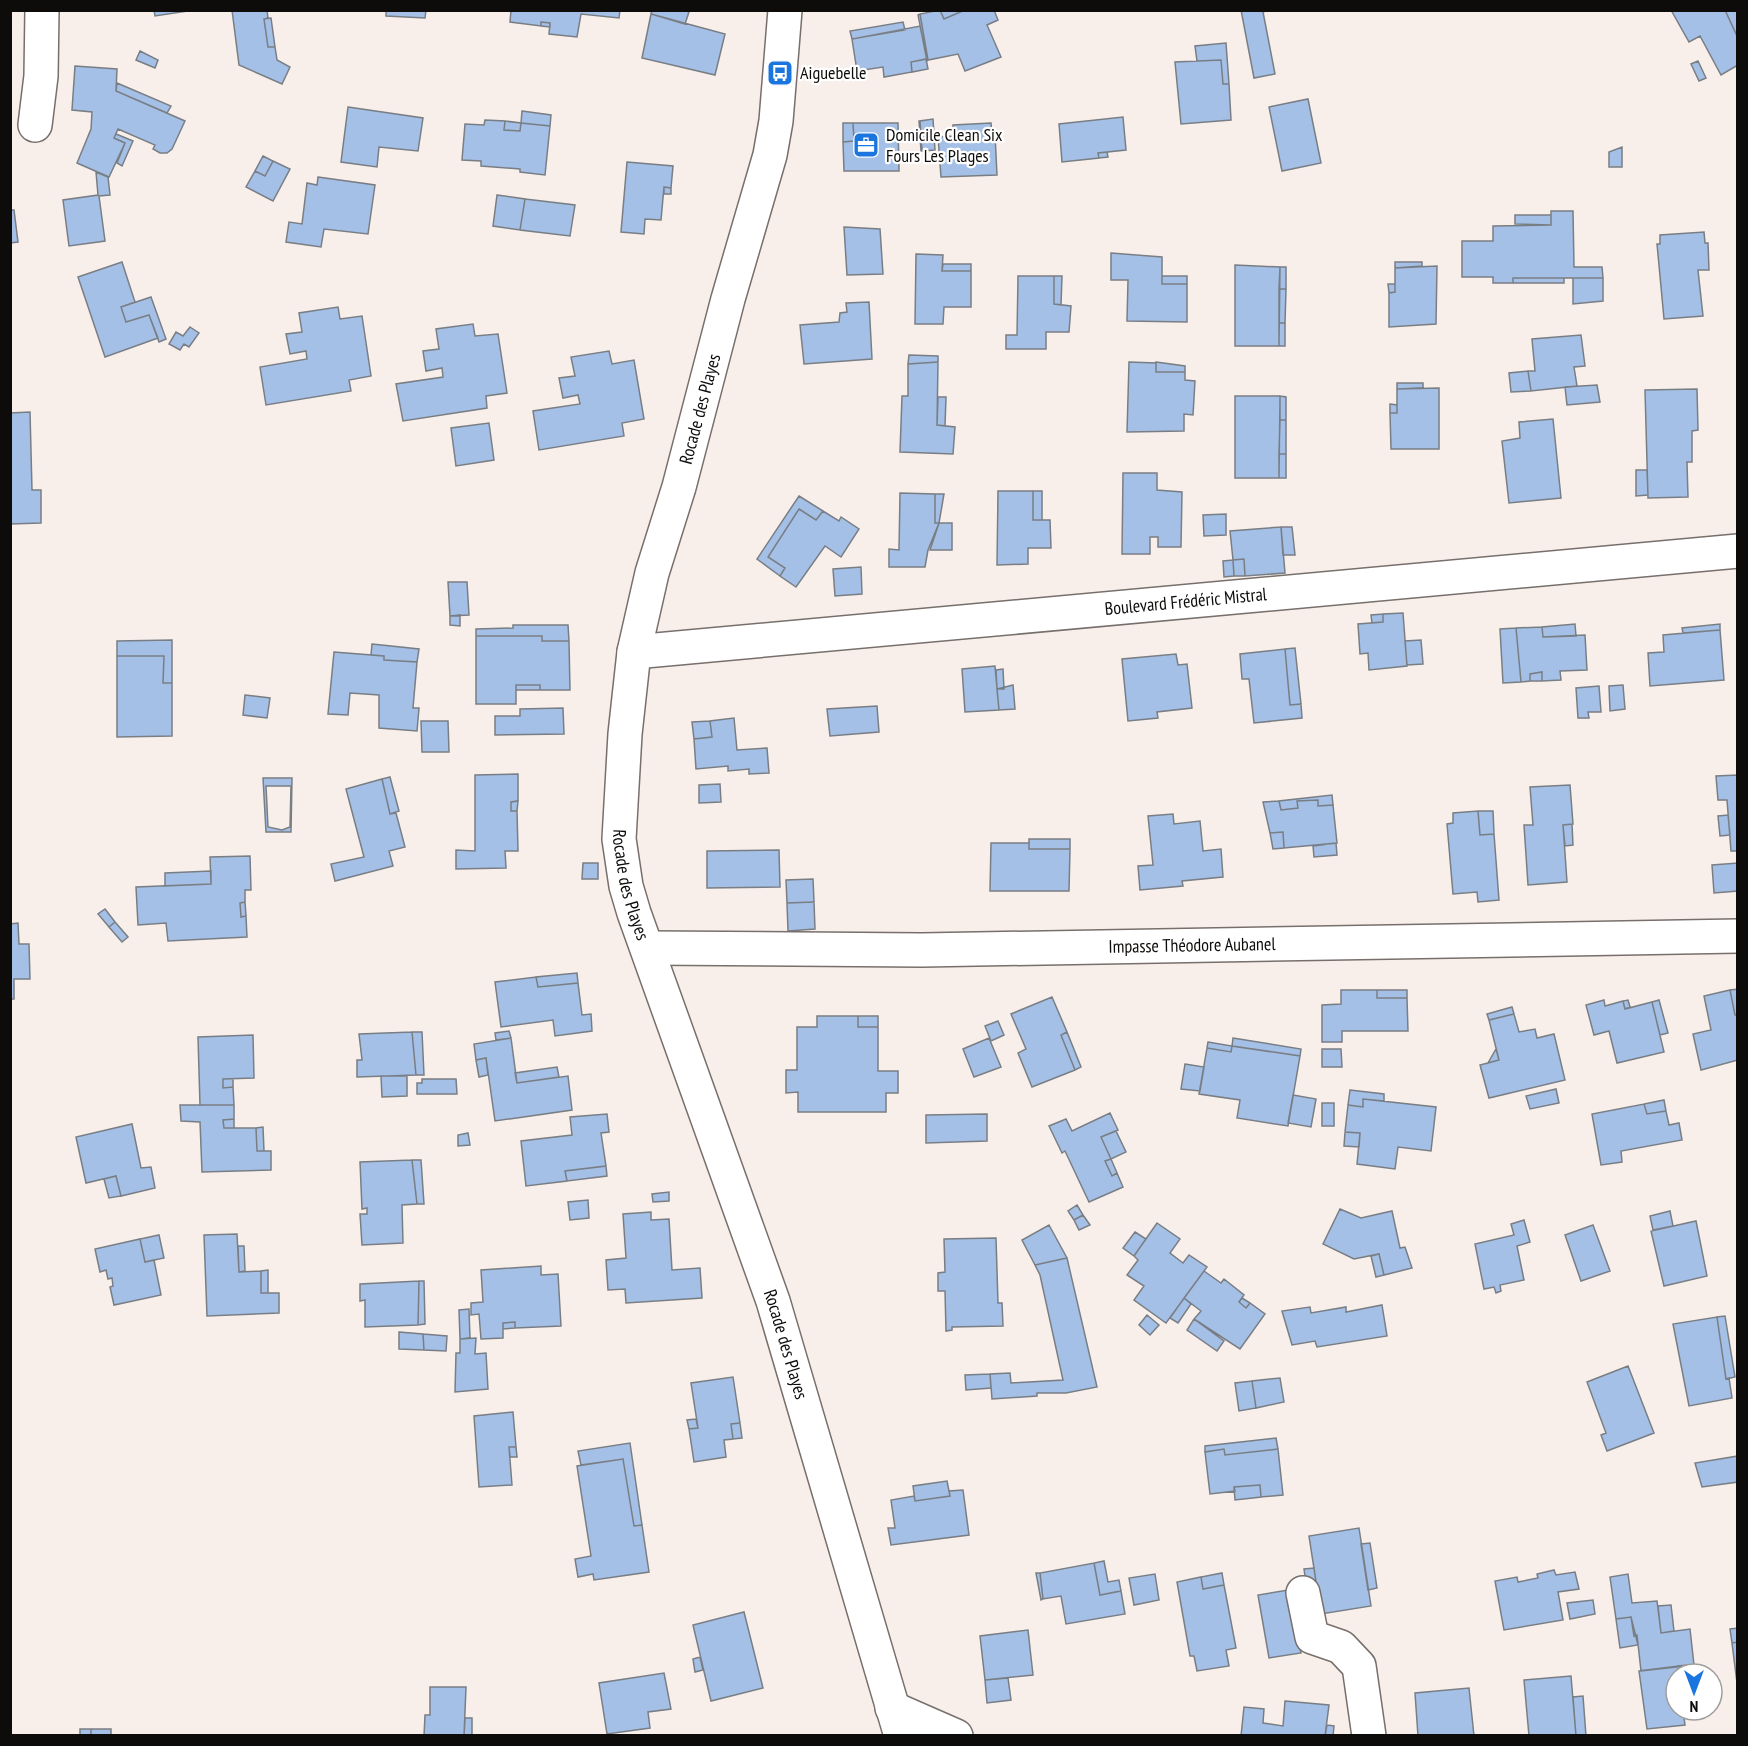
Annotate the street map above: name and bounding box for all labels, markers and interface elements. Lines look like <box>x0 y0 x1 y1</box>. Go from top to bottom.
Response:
bus stop icon: Aiguebelle <box>765 58 795 88</box>
place label: Aiguebelle <box>800 61 867 84</box>
place label: Domicile Clean Six Fours Les Plages <box>886 123 1003 167</box>
office icon: Domicile Clean Six Fours Les Plages <box>851 130 881 160</box>
street label: Rocade des Playes <box>674 351 725 467</box>
street label: Boulevard Frédéric Mistral <box>1104 582 1269 620</box>
street label: Rocade des Playes <box>608 829 655 943</box>
street label: Impasse Théodore Aubanel <box>1108 932 1277 958</box>
street label: Rocade des Playes <box>759 1286 813 1402</box>
north arrow <box>1664 1662 1724 1722</box>
text: N <box>1690 1697 1698 1717</box>

